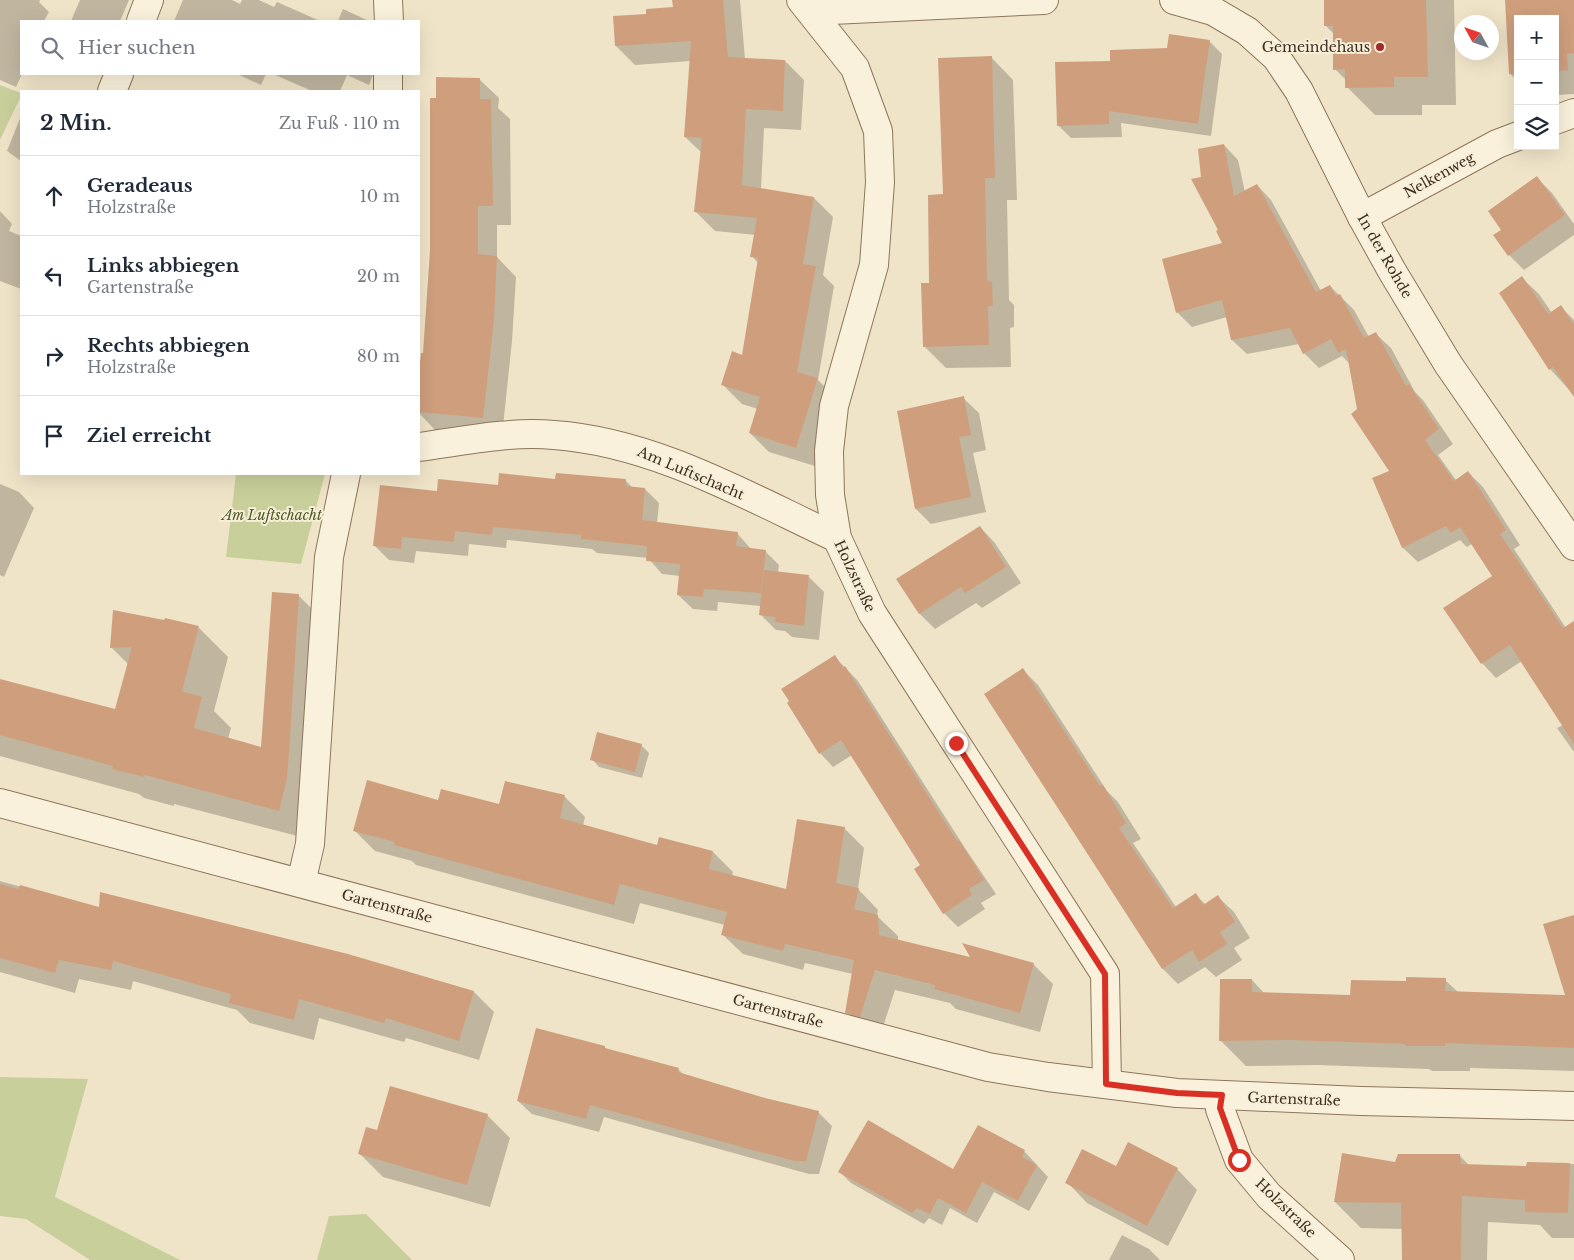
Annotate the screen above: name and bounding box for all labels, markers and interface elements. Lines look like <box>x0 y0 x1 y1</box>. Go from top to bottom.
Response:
north arrow <box>1454 15 1499 60</box>
map controls <box>1514 15 1559 150</box>
button: + <box>1514 15 1559 60</box>
search box <box>20 20 420 75</box>
icon: search <box>38 34 66 62</box>
text: Hier suchen <box>78 36 196 59</box>
place label: Gemeindehaus <box>1262 38 1370 56</box>
marker: Gemeindehaus <box>1374 41 1386 53</box>
button: − <box>1514 60 1559 105</box>
button: layers <box>1514 105 1559 150</box>
text: 2 Min. <box>40 110 112 136</box>
text: Zu Fuß · 110 m <box>279 113 400 133</box>
street label: Nelkenweg <box>1400 148 1478 202</box>
text: Geradeaus <box>87 174 193 197</box>
icon: ahead <box>40 182 68 210</box>
text: 10 m <box>360 186 400 206</box>
text: Holzstraße <box>87 197 176 217</box>
street label: In der Rohde <box>1354 211 1416 301</box>
text: Links abbiegen <box>87 254 239 277</box>
icon: left <box>40 262 68 290</box>
text: 20 m <box>357 266 400 286</box>
text: Gartenstraße <box>87 277 194 297</box>
text: Rechts abbiegen <box>87 334 250 357</box>
icon: right <box>40 342 68 370</box>
text: 80 m <box>357 346 400 366</box>
text: Holzstraße <box>87 357 176 377</box>
icon: arrive <box>40 422 68 450</box>
text: Ziel erreicht <box>87 424 211 447</box>
street label: Am Luftschacht <box>634 442 748 504</box>
park label: Am Luftschacht <box>220 506 323 524</box>
street label: Holzstraße <box>830 537 880 615</box>
route end <box>945 732 968 755</box>
street label: Gartenstraße <box>340 885 434 927</box>
street label: Gartenstraße <box>731 990 825 1032</box>
street label: Gartenstraße <box>1247 1088 1341 1110</box>
route start <box>1228 1149 1251 1172</box>
street label: Holzstraße <box>1252 1175 1320 1241</box>

